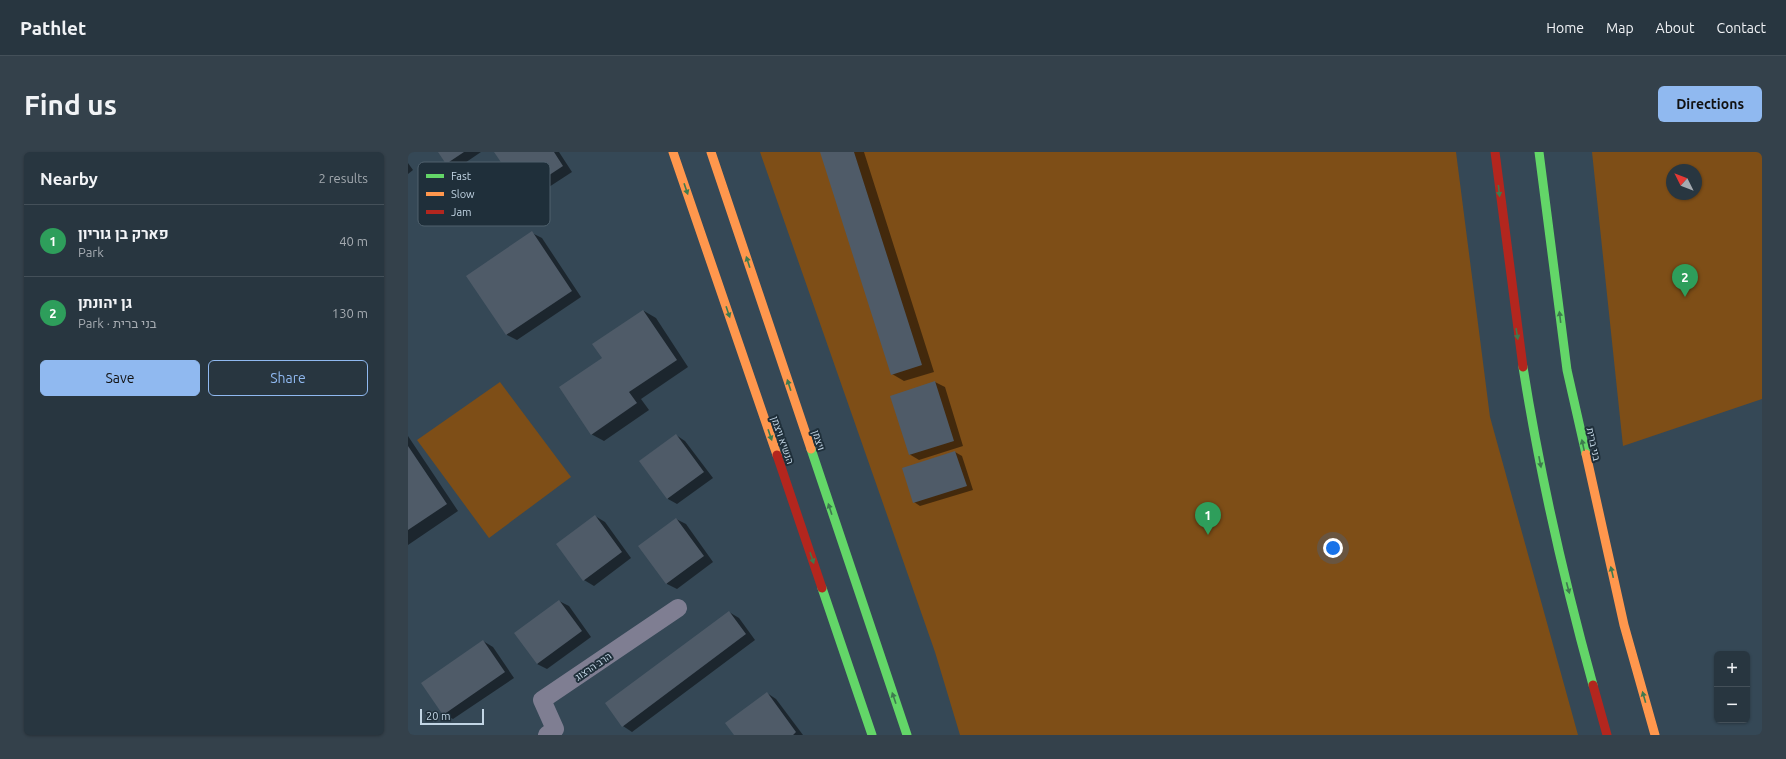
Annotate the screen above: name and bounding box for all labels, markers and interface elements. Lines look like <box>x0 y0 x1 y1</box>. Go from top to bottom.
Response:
text: Pathlet <box>20 17 86 39</box>
text: Home <box>1546 20 1584 36</box>
text: Map <box>1606 20 1634 36</box>
text: About <box>1656 20 1695 36</box>
text: Contact <box>1717 20 1766 36</box>
button: Directions <box>1658 86 1762 122</box>
text: Find us <box>24 89 117 120</box>
legend <box>418 162 550 226</box>
north arrow <box>1666 164 1702 200</box>
text: Nearby <box>40 169 98 188</box>
text: Fast <box>451 170 472 182</box>
text: 2 results <box>318 171 368 185</box>
one-way arrow <box>683 183 689 195</box>
one-way arrow <box>1496 185 1502 197</box>
text: Slow <box>451 188 475 200</box>
text: Jam <box>451 206 472 218</box>
text: פארק בן גוריון <box>78 225 169 242</box>
text: 1 <box>49 234 57 248</box>
text: 40 m <box>339 234 368 248</box>
text: Park <box>78 245 104 259</box>
one-way arrow <box>744 256 750 268</box>
pin: 2 <box>1672 264 1698 297</box>
text: גן יהונתן <box>78 294 132 311</box>
text: 2 <box>49 306 57 320</box>
text: 130 m <box>332 306 368 320</box>
one-way arrow <box>725 306 731 318</box>
one-way arrow <box>1557 311 1563 323</box>
text: Park · בני ברית <box>78 316 157 330</box>
one-way arrow <box>1515 327 1521 340</box>
button: Save <box>40 360 200 396</box>
button: Share <box>208 360 368 396</box>
one-way arrow <box>786 379 792 391</box>
street label: הנשיא ויצמן <box>769 415 796 466</box>
street label: בני ברית <box>1585 427 1603 462</box>
one-way arrow <box>767 429 773 441</box>
street label: ויצמן <box>810 429 827 452</box>
one-way arrow <box>1579 439 1585 451</box>
one-way arrow <box>1537 455 1543 468</box>
one-way arrow <box>827 502 833 514</box>
pin: 1 <box>1195 502 1221 535</box>
your location <box>1323 538 1343 558</box>
one-way arrow <box>809 553 815 565</box>
one-way arrow <box>1608 565 1614 578</box>
one-way arrow <box>1565 583 1571 595</box>
street label: הרב הרצוג <box>573 650 614 683</box>
map controls <box>1714 651 1750 723</box>
button: + <box>1714 651 1750 687</box>
button: − <box>1714 687 1750 723</box>
one-way arrow <box>1641 691 1647 703</box>
one-way arrow <box>891 692 897 704</box>
scale bar <box>420 707 484 726</box>
text: 20 m <box>426 710 450 722</box>

